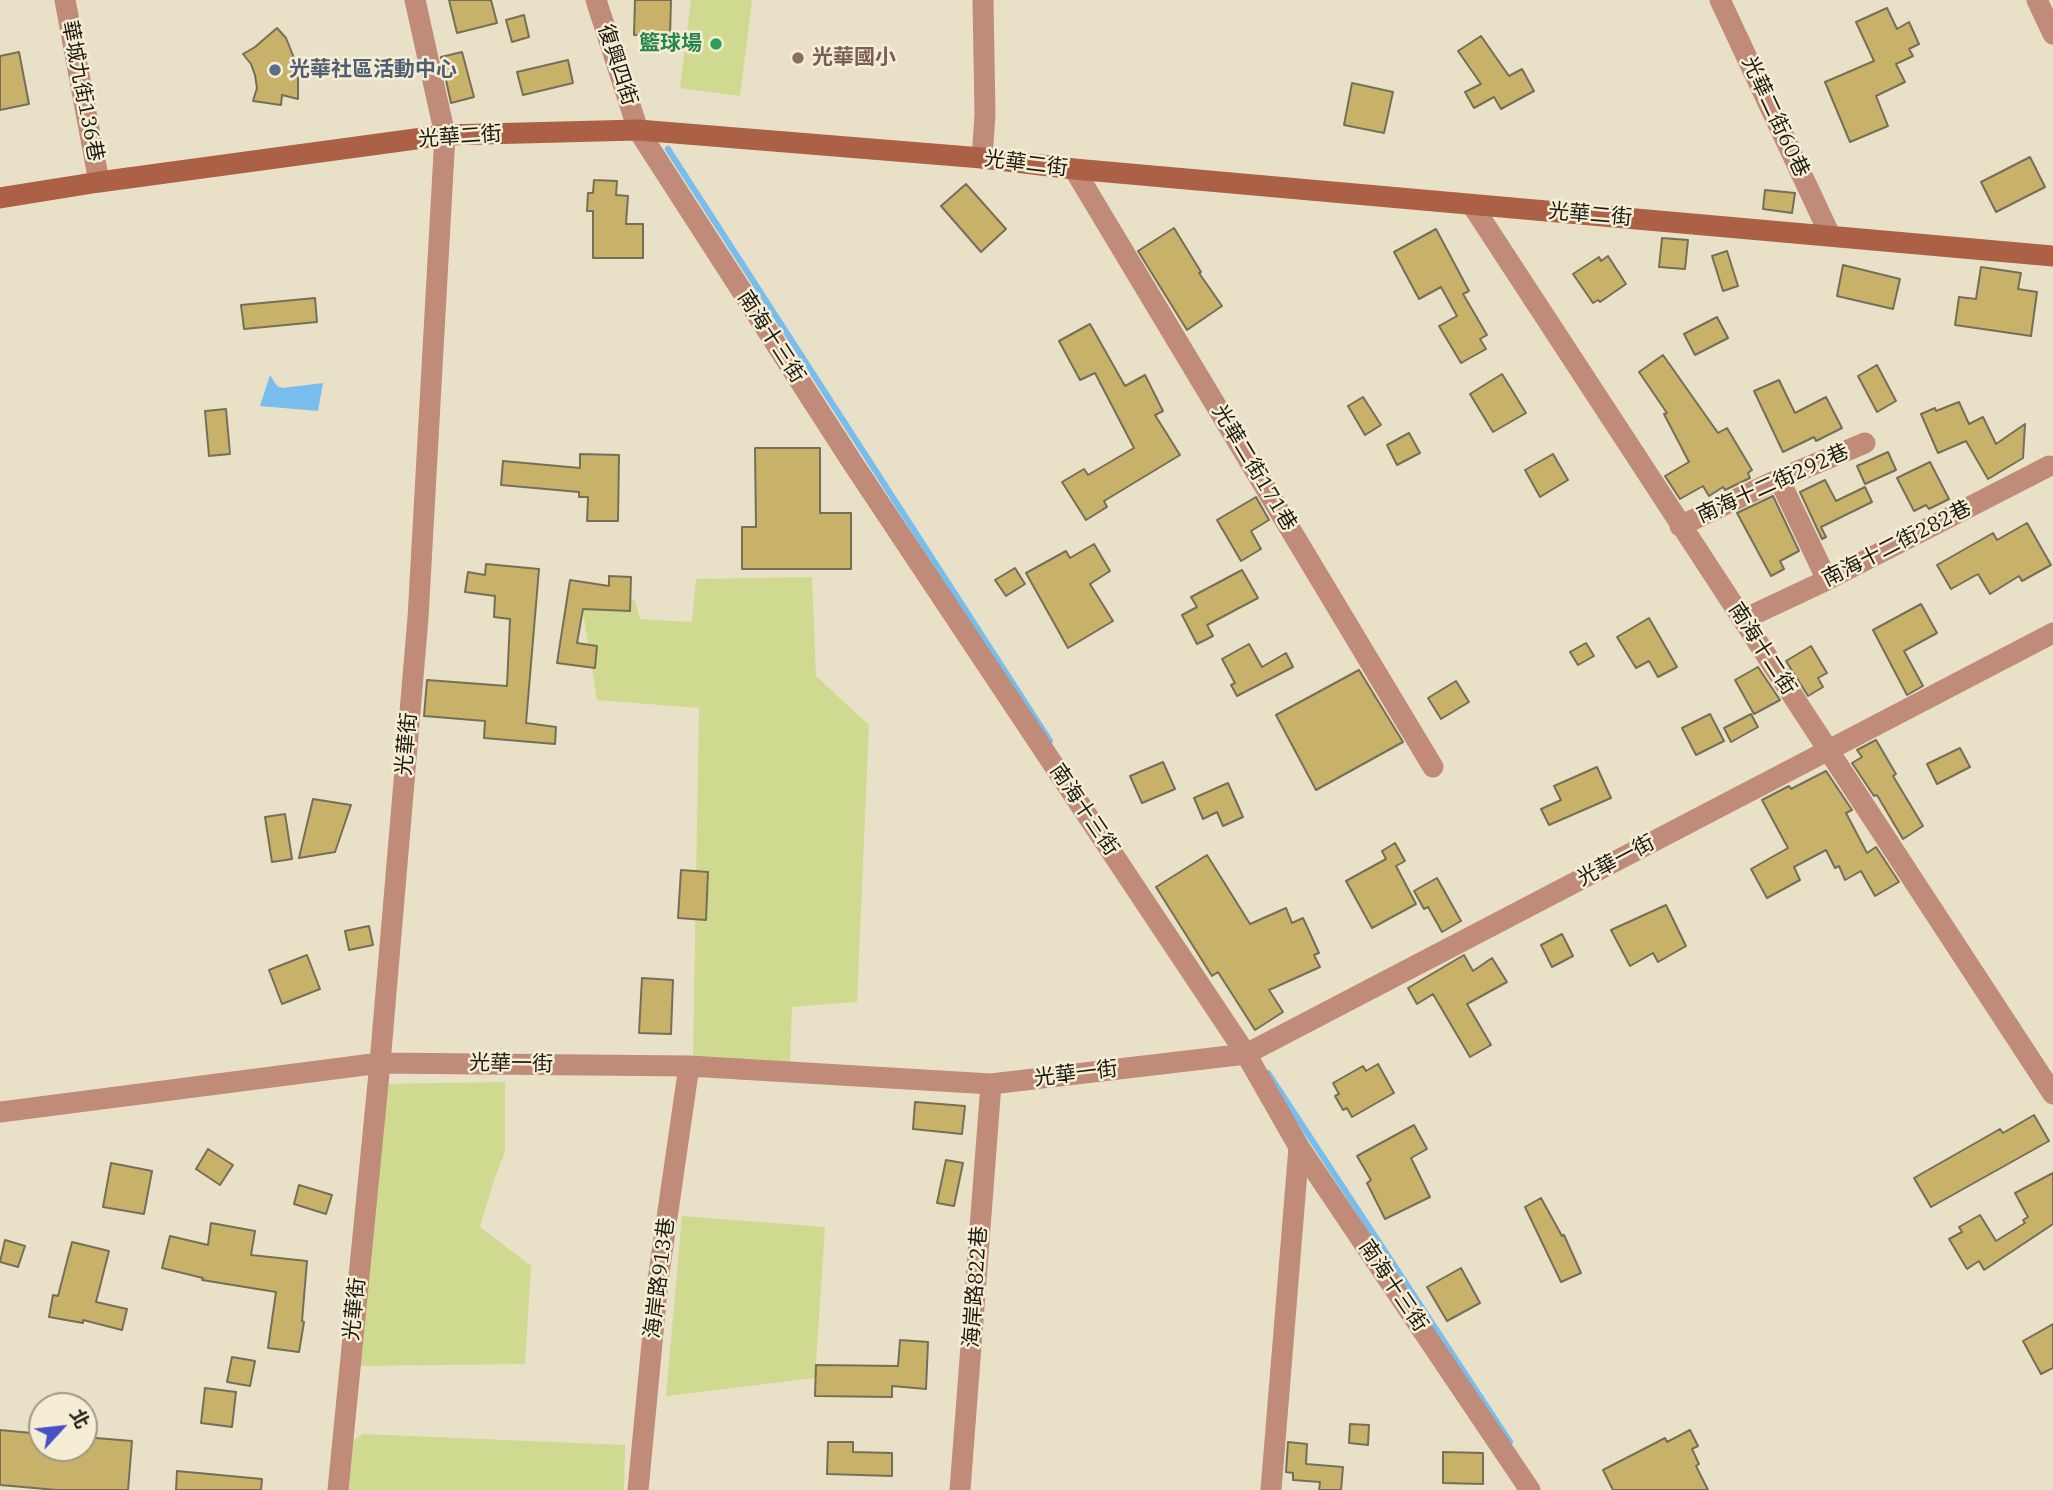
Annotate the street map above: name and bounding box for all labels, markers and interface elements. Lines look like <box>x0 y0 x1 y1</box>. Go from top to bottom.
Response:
street label: 華城九街136巷 <box>56 19 108 163</box>
street label: 復興四街 <box>592 21 642 109</box>
place label: 籃球場 <box>639 31 702 57</box>
marker: 籃球場 <box>708 36 724 52</box>
place label: 光華國小 <box>812 45 896 71</box>
marker: 光華國小 <box>790 50 806 66</box>
street label: 光華二街60巷 <box>1736 53 1814 181</box>
place label: 光華社區活動中心 <box>289 57 457 83</box>
marker: 光華社區活動中心 <box>267 62 283 78</box>
street label: 光華二街 <box>417 122 503 152</box>
street label: 光華二街 <box>983 146 1069 182</box>
street label: 光華二街 <box>1547 199 1633 231</box>
street label: 南海十三街 <box>732 286 810 388</box>
street label: 光華二街171巷 <box>1206 400 1302 536</box>
street label: 南海十二街292巷 <box>1693 439 1853 529</box>
street label: 南海十二街282巷 <box>1818 496 1976 592</box>
street label: 南海十二街 <box>1723 598 1801 700</box>
street label: 光華街 <box>392 712 422 776</box>
street label: 南海十三街 <box>1044 759 1124 861</box>
street label: 光華一街 <box>1573 830 1659 892</box>
street label: 光華一街 <box>469 1051 553 1077</box>
street label: 光華一街 <box>1033 1056 1119 1092</box>
street label: 海岸路913巷 <box>640 1216 680 1340</box>
street label: 海岸路822巷 <box>959 1225 993 1349</box>
street label: 南海十三街 <box>1353 1235 1433 1337</box>
street label: 光華街 <box>339 1276 371 1342</box>
north arrow <box>28 1392 98 1462</box>
text: 北 <box>65 1404 95 1432</box>

